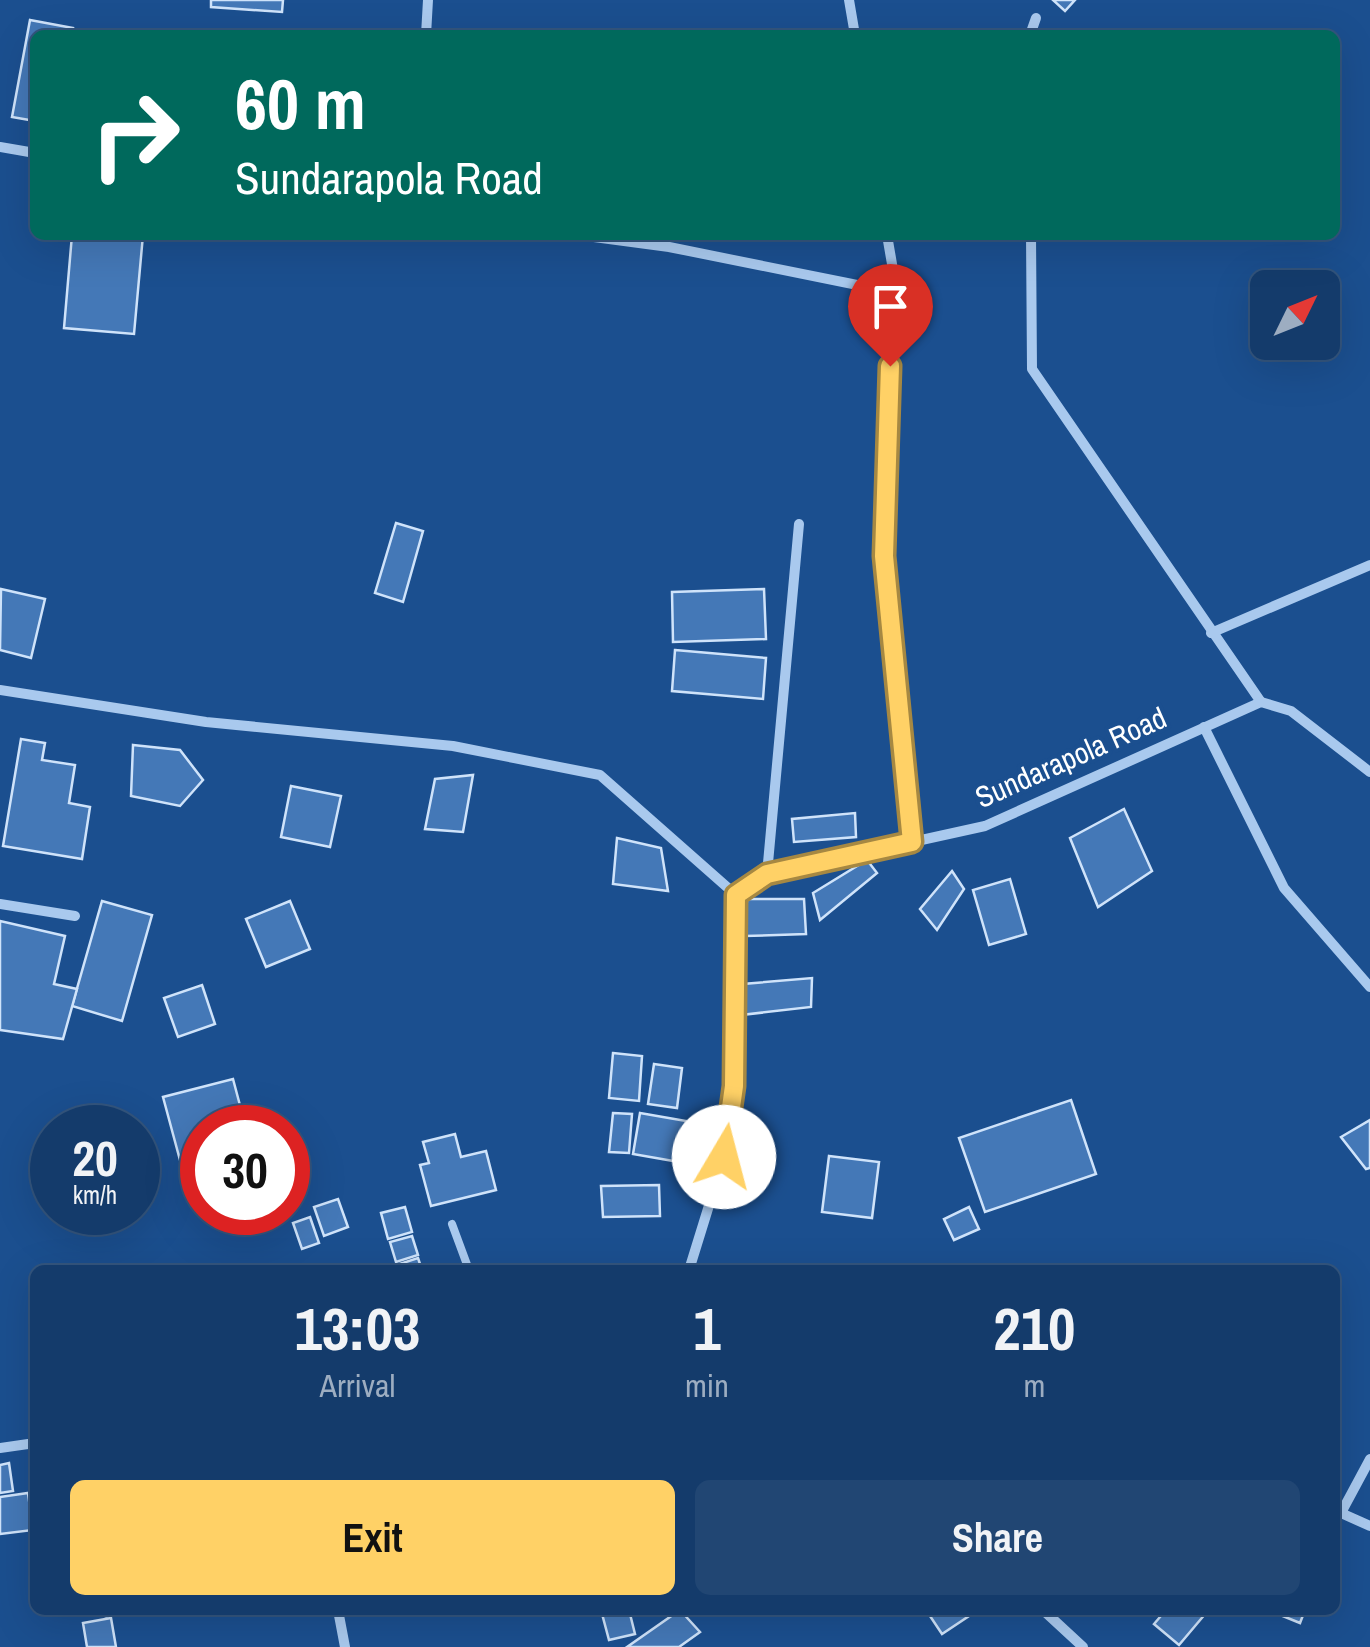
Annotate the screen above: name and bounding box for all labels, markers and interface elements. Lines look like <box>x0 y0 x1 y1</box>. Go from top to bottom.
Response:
text: 60 m <box>235 57 366 151</box>
icon: right <box>70 70 200 200</box>
text: Sundarapola Road <box>235 147 543 208</box>
pin <box>848 264 933 367</box>
north arrow <box>1250 270 1340 360</box>
map controls <box>1250 270 1340 360</box>
icon: arrive <box>863 279 918 334</box>
street label: Sundarapola Road <box>969 697 1172 817</box>
speed limit sign: 30 <box>180 1105 310 1235</box>
position arrow <box>672 1105 776 1209</box>
text: 20 <box>72 1124 118 1192</box>
text: km/h <box>73 1178 117 1212</box>
text: 13:03 <box>295 1288 420 1369</box>
text: 1 <box>693 1288 721 1369</box>
text: 210 <box>993 1288 1075 1369</box>
text: Arrival <box>320 1364 395 1407</box>
text: min <box>685 1364 729 1407</box>
text: m <box>1023 1364 1045 1407</box>
button: Exit <box>70 1480 675 1595</box>
button: Share <box>695 1480 1300 1595</box>

